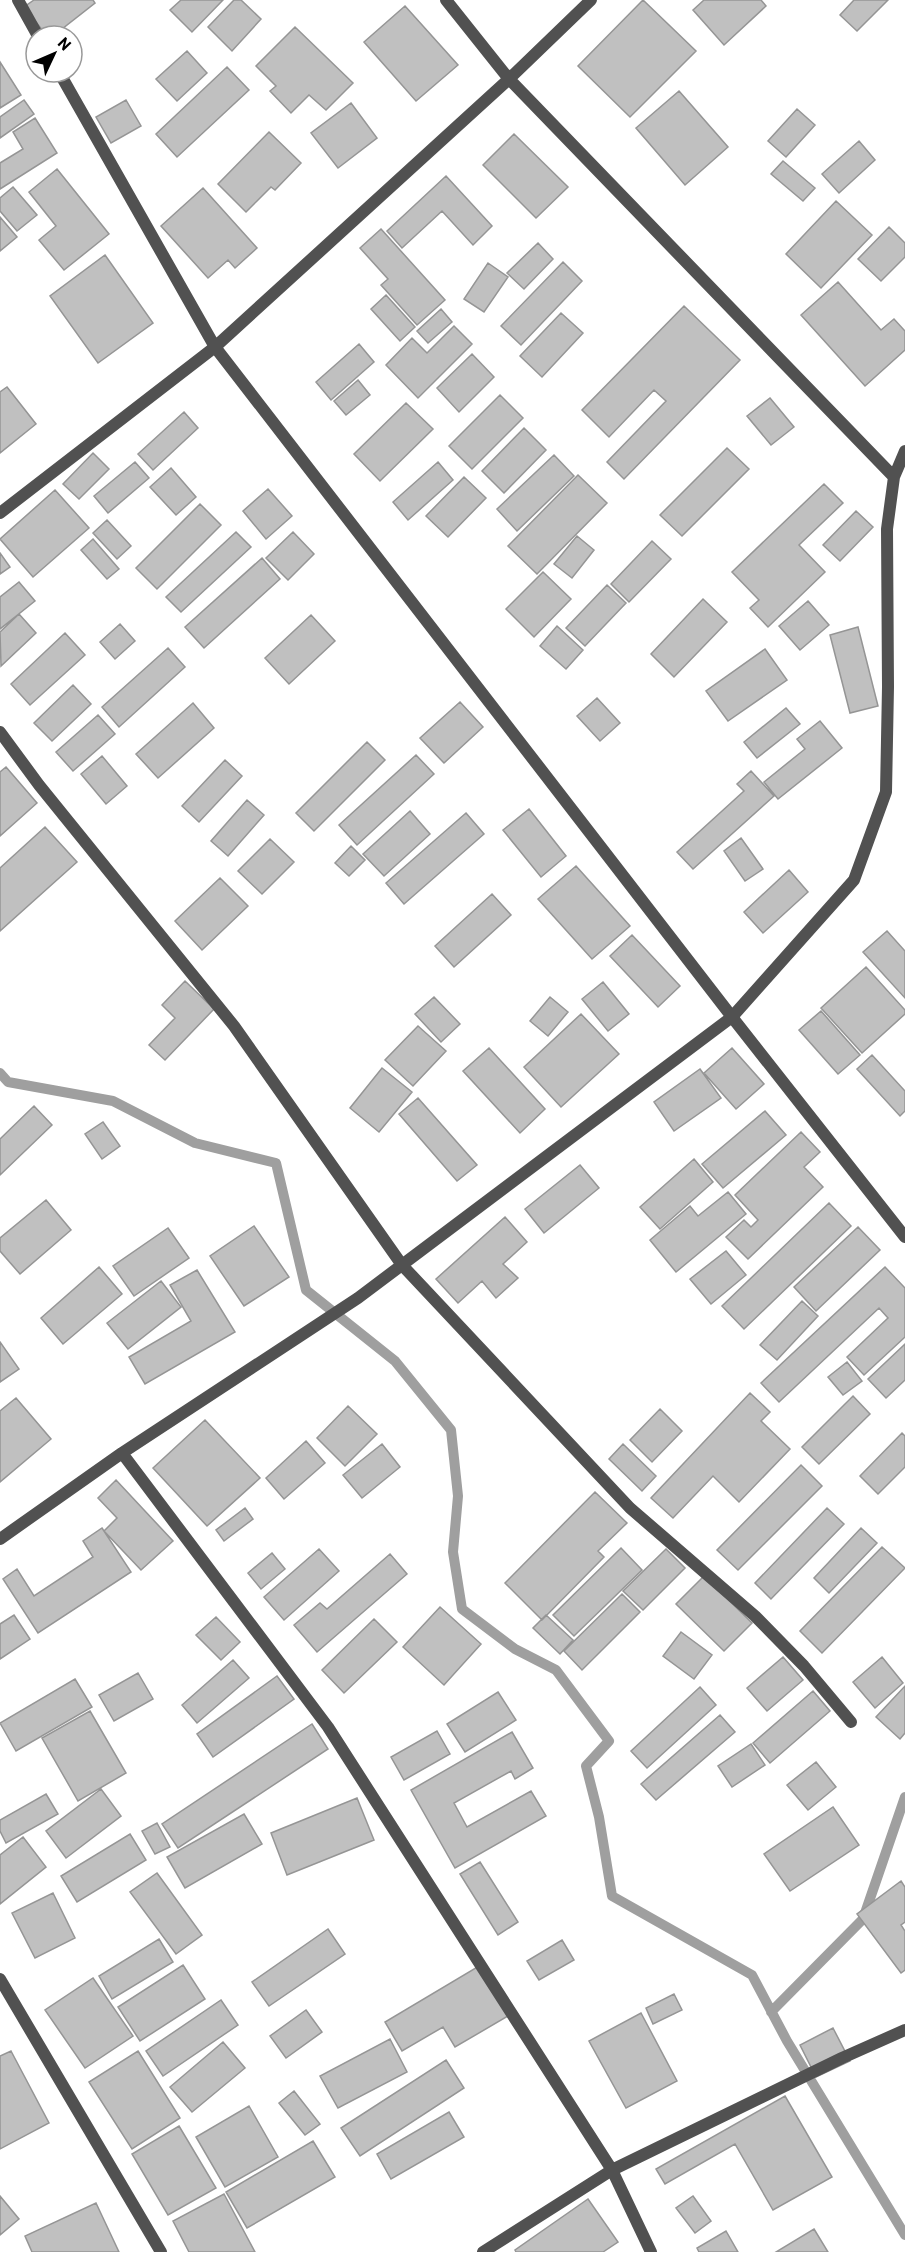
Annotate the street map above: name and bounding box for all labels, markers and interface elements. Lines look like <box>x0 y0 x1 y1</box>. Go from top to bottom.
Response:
north arrow <box>24 24 84 84</box>
text: N <box>55 33 76 54</box>

